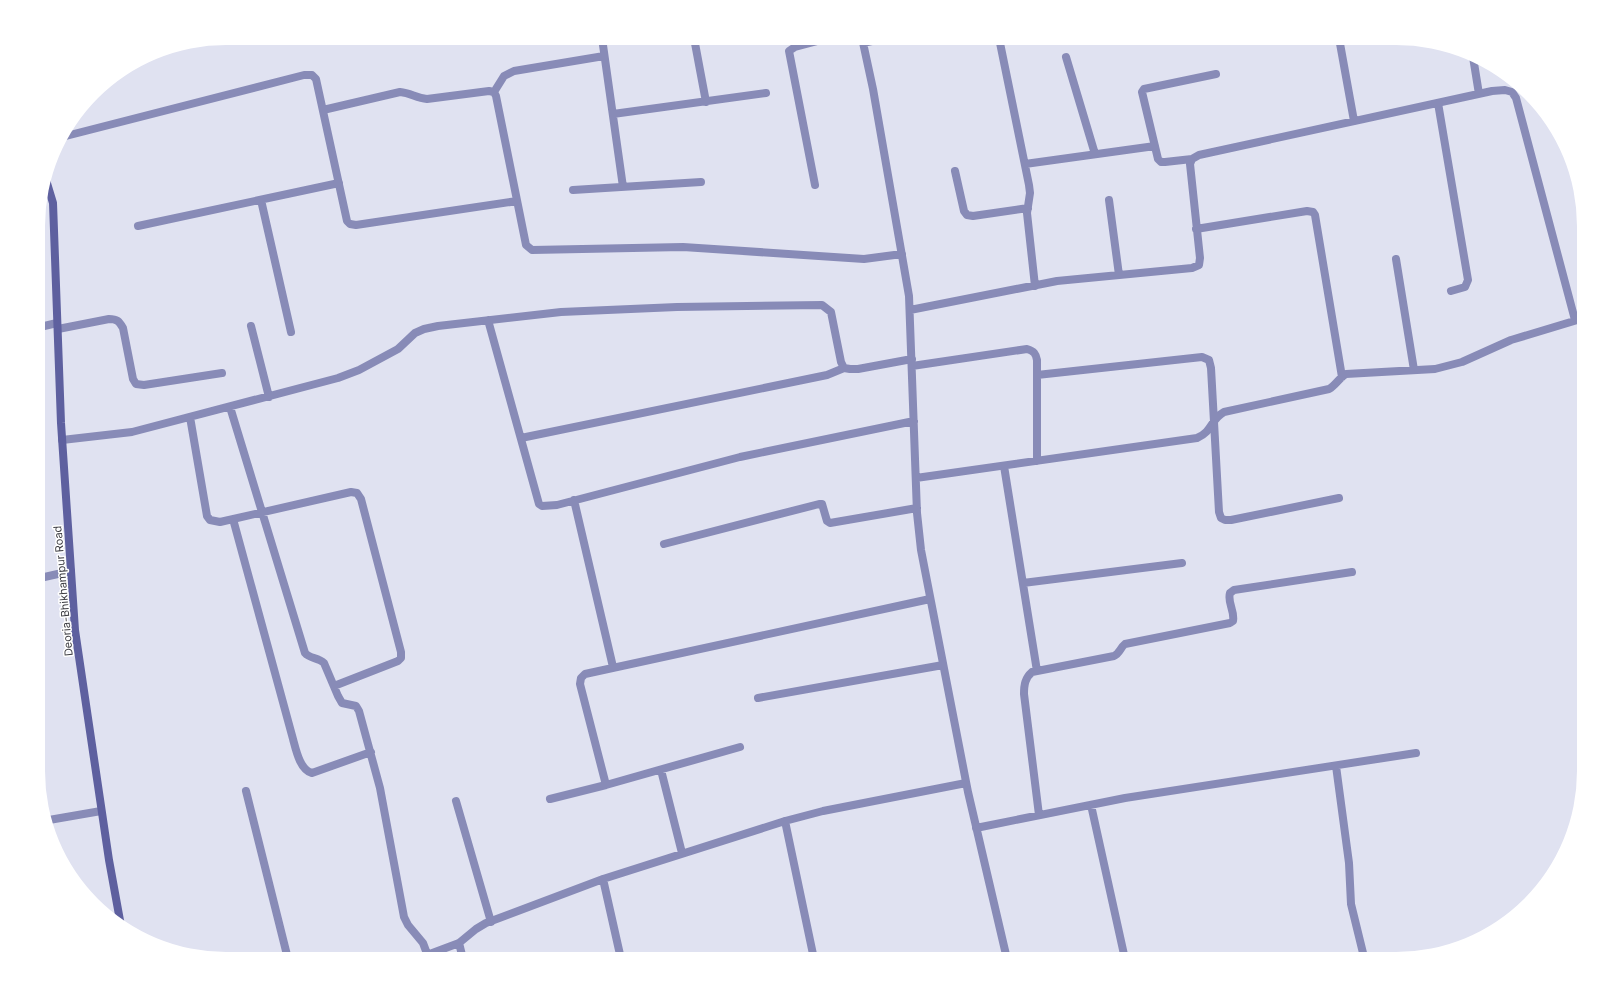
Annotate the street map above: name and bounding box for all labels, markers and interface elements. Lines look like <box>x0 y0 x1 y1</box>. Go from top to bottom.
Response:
street label: Deoria-Bhikhampur Road <box>50 525 76 657</box>

